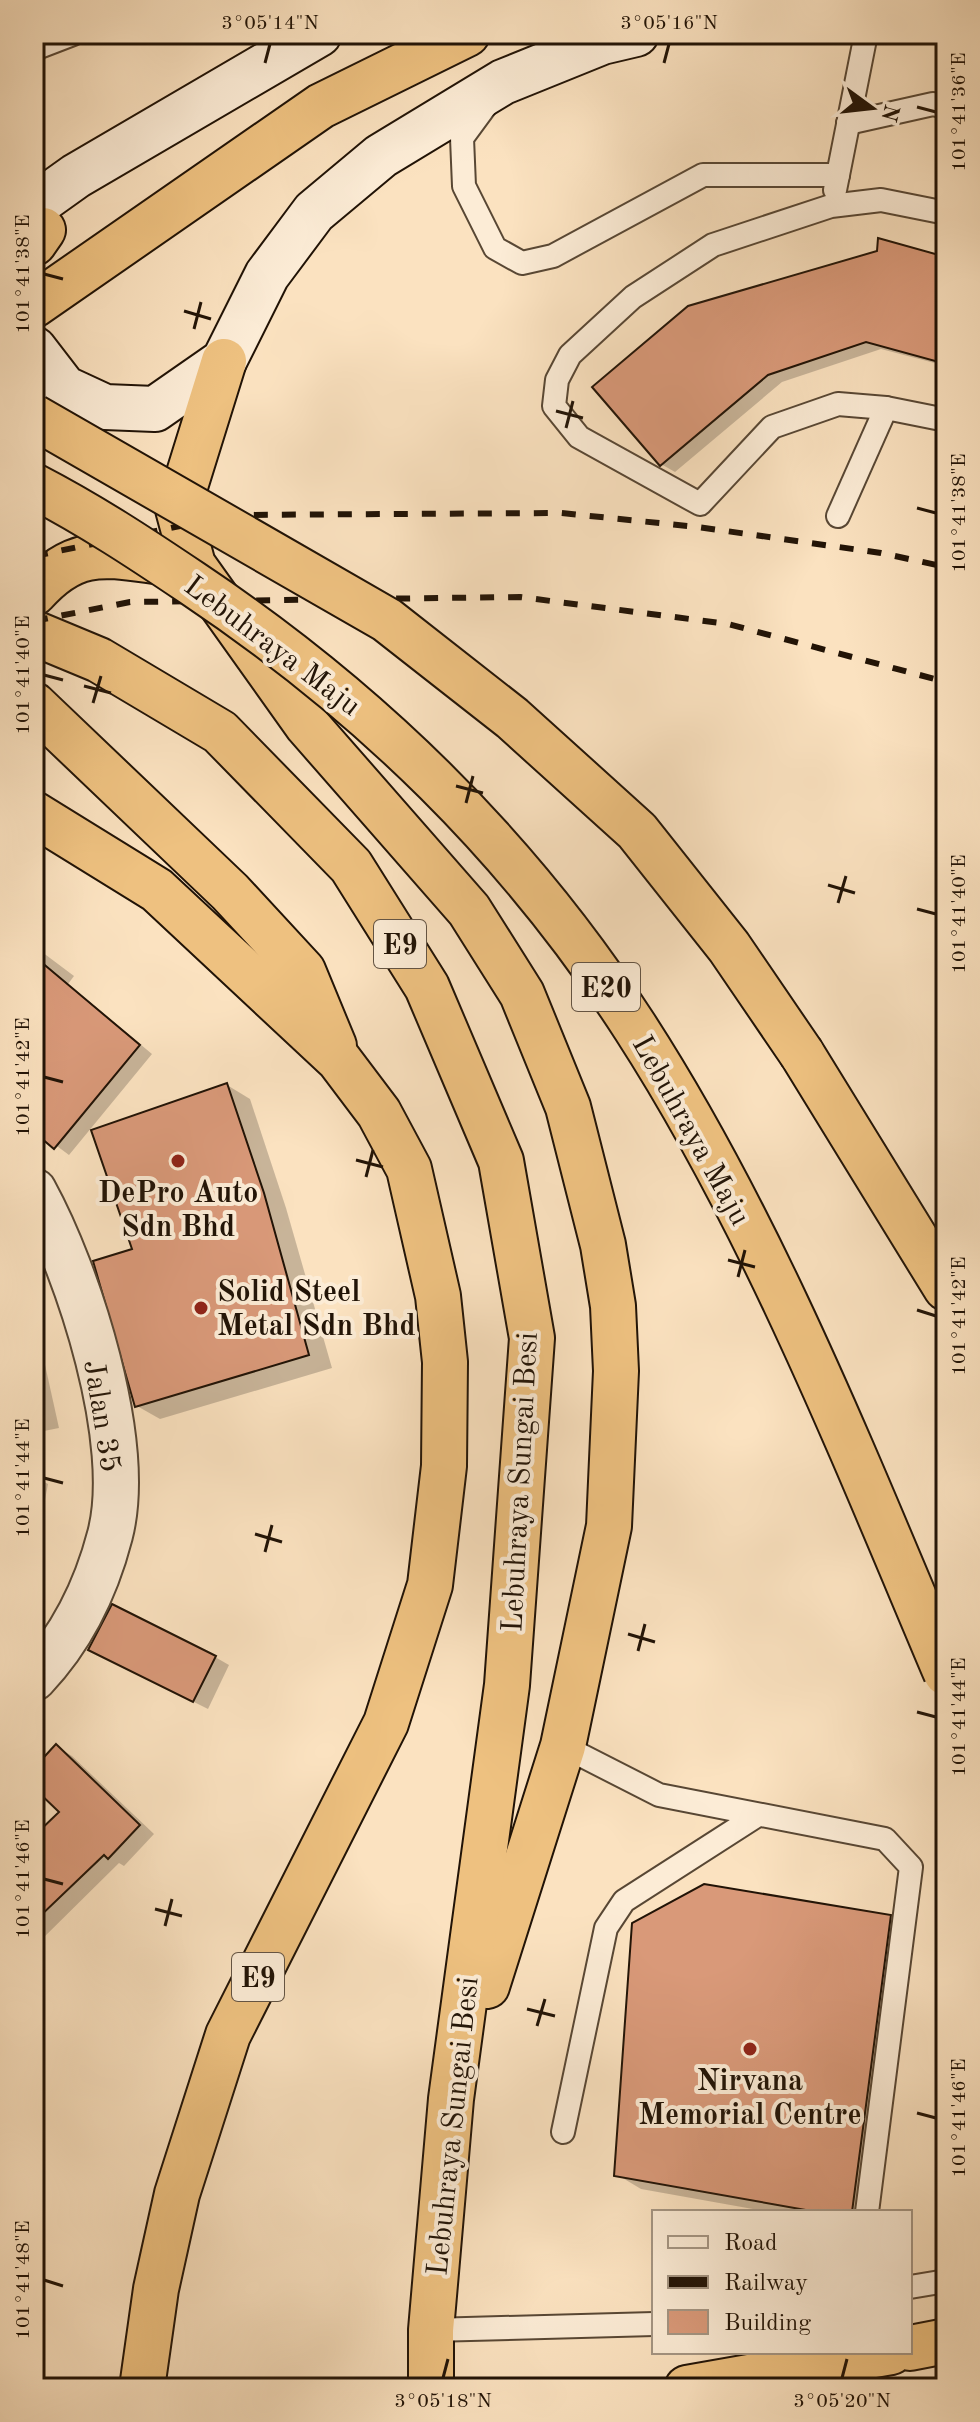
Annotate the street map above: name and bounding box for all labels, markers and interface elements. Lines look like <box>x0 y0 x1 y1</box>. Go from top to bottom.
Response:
text: 3°05'14"N <box>221 14 319 34</box>
text: 3°05'16"N <box>620 14 718 34</box>
text: 101°41'36"E <box>950 52 970 172</box>
north arrow <box>832 68 912 148</box>
text: N <box>877 102 902 124</box>
text: 101°41'38"E <box>14 214 34 334</box>
text: 101°41'38"E <box>950 453 970 573</box>
street label: Lebuhraya Maju <box>178 571 365 722</box>
text: 101°41'40"E <box>14 615 34 735</box>
text: 101°41'40"E <box>950 854 970 974</box>
road number: E9 <box>374 920 426 968</box>
road number: E20 <box>572 963 640 1011</box>
text: 101°41'42"E <box>14 1017 34 1137</box>
street label: Lebuhraya Maju <box>626 1031 755 1231</box>
marker: DePro Auto Sdn Bhd <box>169 1152 187 1170</box>
place label: DePro Auto Sdn Bhd <box>98 1179 258 1243</box>
text: 101°41'42"E <box>950 1256 970 1376</box>
place label: Solid Steel Metal Sdn Bhd <box>217 1278 416 1342</box>
marker: Solid Steel Metal Sdn Bhd <box>192 1299 210 1317</box>
street label: Lebuhraya Sungai Besi <box>498 1331 544 1633</box>
street label: Jalan 35 <box>77 1358 125 1475</box>
text: 101°41'44"E <box>14 1418 34 1538</box>
text: 101°41'44"E <box>950 1657 970 1777</box>
text: 101°41'46"E <box>14 1819 34 1939</box>
road number: E9 <box>232 1953 284 2001</box>
street label: Lebuhraya Sungai Besi <box>423 1975 485 2277</box>
marker: Nirvana Memorial Centre <box>741 2040 759 2058</box>
text: 101°41'46"E <box>950 2058 970 2178</box>
place label: Nirvana Memorial Centre <box>638 2067 862 2131</box>
legend <box>652 2210 912 2354</box>
text: 101°41'48"E <box>14 2220 34 2340</box>
text: Road <box>724 2232 777 2256</box>
text: Railway <box>724 2272 808 2296</box>
text: Building <box>724 2312 811 2336</box>
text: 3°05'18"N <box>394 2392 492 2412</box>
text: 3°05'20"N <box>793 2392 891 2412</box>

